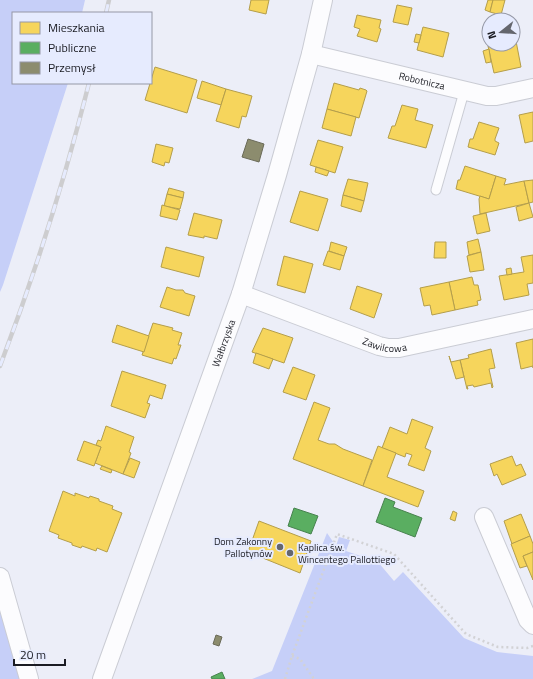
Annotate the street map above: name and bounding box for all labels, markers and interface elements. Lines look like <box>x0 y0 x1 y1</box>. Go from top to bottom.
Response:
legend <box>12 12 152 84</box>
north arrow <box>481 12 521 52</box>
text: Mieszkania <box>48 18 105 37</box>
text: N <box>483 29 500 41</box>
text: Publiczne <box>48 38 96 57</box>
text: Przemysł <box>48 58 96 77</box>
street label: Robotnicza <box>397 68 446 93</box>
street label: Wałbrzyska <box>208 317 239 369</box>
street label: Zawilcowa <box>361 333 408 356</box>
place label: Dom Zakonny Pallotynów <box>214 534 272 561</box>
place label: Kaplica św. Wincentego Pallottiego <box>298 540 396 567</box>
marker: Dom Zakonny Pallotynów <box>275 542 285 552</box>
marker: Kaplica św. Wincentego Pallottiego <box>285 548 295 558</box>
scale bar <box>14 641 65 667</box>
text: 20 m <box>20 645 46 664</box>

